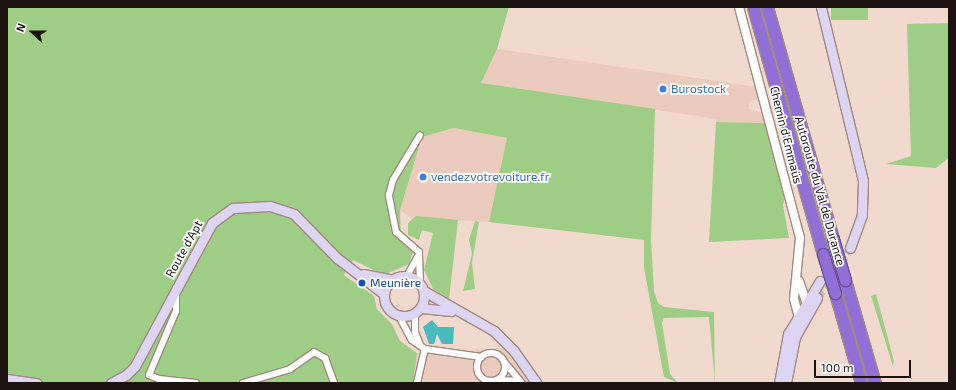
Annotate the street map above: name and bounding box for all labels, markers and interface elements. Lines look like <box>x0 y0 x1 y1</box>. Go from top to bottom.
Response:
north arrow <box>12 12 52 52</box>
text: N <box>13 21 28 34</box>
place label: Burostock <box>671 82 726 96</box>
marker: Burostock <box>658 84 668 94</box>
street label: Chemin d'Emmaüs <box>767 85 805 185</box>
street label: Autoroute du Val de Durance <box>792 114 848 268</box>
place label: vendezvotrevoiture.fr <box>431 170 549 184</box>
marker: vendezvotrevoiture.fr <box>418 172 428 182</box>
street label: Route d'Apt <box>163 218 205 280</box>
place label: Meunière <box>370 276 421 290</box>
marker: Meunière <box>357 278 367 288</box>
scale bar <box>816 352 913 378</box>
text: 100 m <box>821 360 853 374</box>

